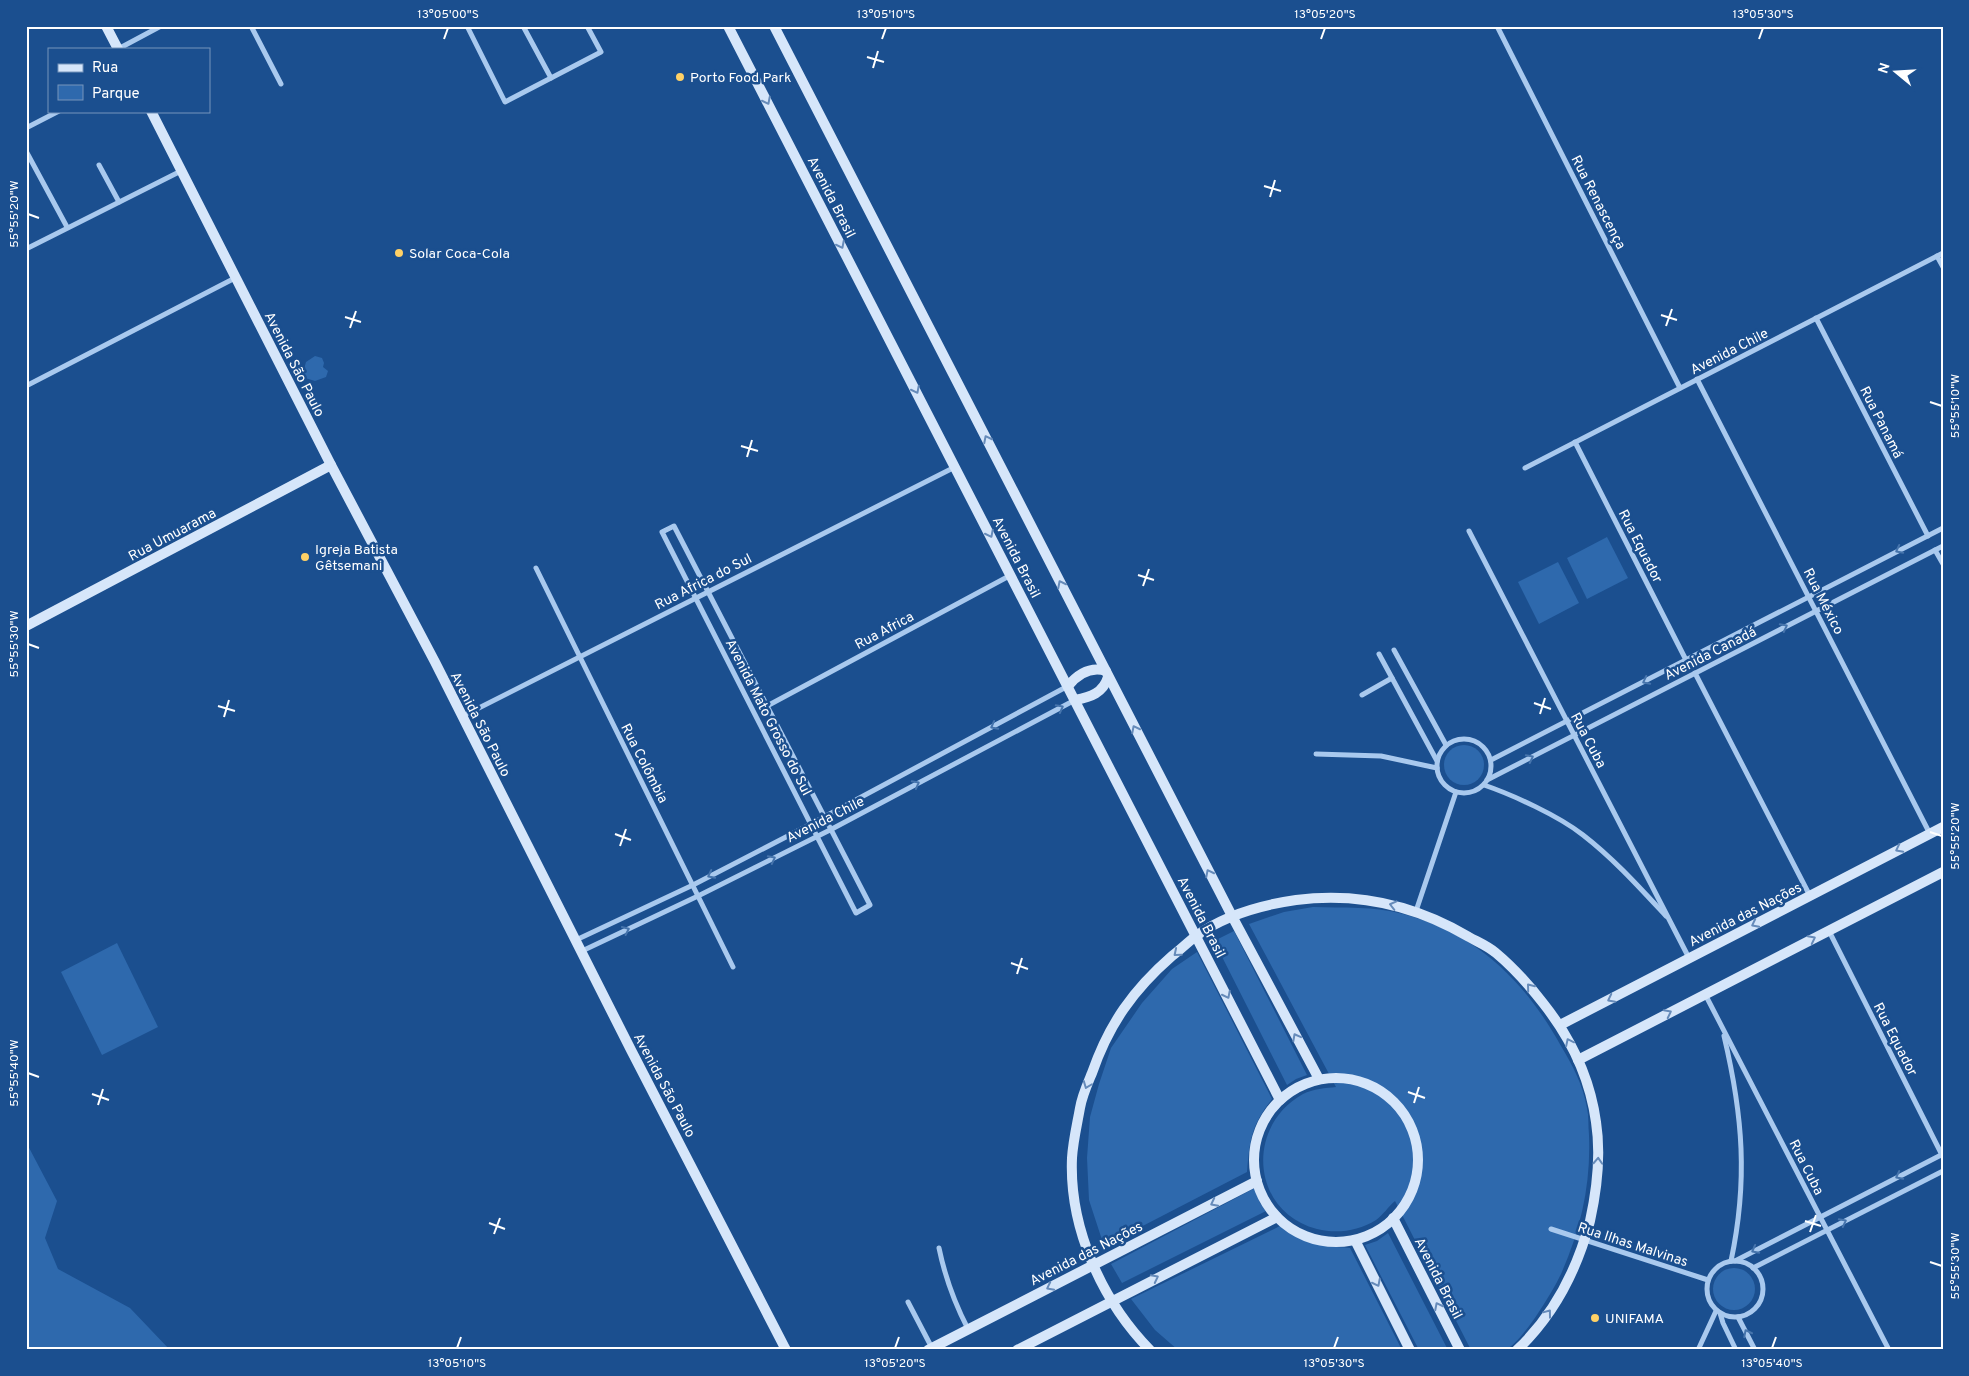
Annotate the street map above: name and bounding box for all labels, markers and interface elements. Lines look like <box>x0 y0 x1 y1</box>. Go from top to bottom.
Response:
text: 13°05'00"S <box>417 7 479 23</box>
text: 13°05'10"S <box>857 7 915 23</box>
text: 13°05'20"S <box>1294 7 1356 23</box>
text: 13°05'30"S <box>1732 7 1794 23</box>
legend <box>48 48 210 112</box>
north arrow <box>1872 48 1922 98</box>
text: Rua <box>92 59 118 78</box>
text: N <box>1875 61 1895 76</box>
place label: Porto Food Park <box>690 70 791 87</box>
marker: Porto Food Park <box>674 71 686 83</box>
text: Parque <box>92 85 140 104</box>
one-way arrow <box>761 95 771 104</box>
street label: Rua Renascença <box>1567 153 1629 253</box>
street label: Avenida Brasil <box>803 154 858 241</box>
text: 55°55'20"W <box>7 180 23 248</box>
one-way arrow <box>835 240 845 249</box>
place label: Solar Coca-Cola <box>409 246 510 263</box>
marker: Solar Coca-Cola <box>393 247 405 259</box>
street label: Avenida São Paulo <box>260 309 328 420</box>
street label: Avenida Chile <box>1688 325 1772 379</box>
text: 55°55'10"W <box>1948 374 1964 438</box>
one-way arrow <box>910 384 920 393</box>
street label: Rua Panamá <box>1855 384 1906 462</box>
one-way arrow <box>983 436 993 445</box>
street label: Rua Umuarama <box>126 505 219 566</box>
street label: Rua Equador <box>1614 507 1666 587</box>
street label: Avenida Brasil <box>988 514 1043 601</box>
one-way arrow <box>984 529 994 538</box>
place label: Igreja Batista Gêtsemani <box>315 542 398 575</box>
one-way arrow <box>1896 544 1905 554</box>
marker: Igreja Batista Gêtsemani <box>299 551 311 563</box>
street label: Rua Africa do Sul <box>652 551 755 614</box>
street label: Rua México <box>1799 566 1847 638</box>
one-way arrow <box>1057 580 1067 589</box>
street label: Rua Africa <box>852 609 917 654</box>
text: 55°55'30"W <box>7 610 23 678</box>
one-way arrow <box>1779 623 1788 633</box>
street label: Avenida Canadá <box>1662 624 1759 685</box>
street label: Avenida Mato Grosso do Sul <box>721 637 815 799</box>
street label: Avenida São Paulo <box>446 669 514 780</box>
one-way arrow <box>1642 675 1651 685</box>
one-way arrow <box>1054 704 1063 714</box>
street label: Rua Cuba <box>1566 710 1609 771</box>
one-way arrow <box>990 720 999 730</box>
street label: Rua Colômbia <box>616 721 671 806</box>
one-way arrow <box>1131 725 1141 734</box>
one-way arrow <box>1525 754 1534 764</box>
one-way arrow <box>911 780 920 790</box>
street label: Avenida Chile <box>784 793 868 847</box>
text: 55°55'20"W <box>1948 802 1964 870</box>
one-way arrow <box>1896 843 1905 853</box>
one-way arrow <box>767 855 776 865</box>
one-way arrow <box>707 869 716 879</box>
one-way arrow <box>1205 869 1215 878</box>
street label: Avenida Brasil <box>1173 874 1228 961</box>
street label: Avenida das Nações <box>1686 880 1805 951</box>
one-way arrow <box>1388 900 1397 911</box>
one-way arrow <box>1751 918 1760 928</box>
one-way arrow <box>621 926 630 937</box>
one-way arrow <box>1807 935 1816 945</box>
one-way arrow <box>1173 947 1182 956</box>
one-way arrow <box>1526 983 1535 992</box>
one-way arrow <box>1221 990 1231 999</box>
one-way arrow <box>1607 993 1616 1003</box>
street label: Rua Equador <box>1869 1000 1921 1080</box>
one-way arrow <box>1663 1009 1672 1019</box>
street label: Avenida São Paulo <box>629 1031 698 1141</box>
one-way arrow <box>1292 1033 1302 1042</box>
one-way arrow <box>1565 1038 1576 1047</box>
text: 55°55'40"W <box>7 1039 23 1107</box>
one-way arrow <box>1083 1080 1093 1089</box>
street label: Rua Cuba <box>1784 1137 1827 1198</box>
one-way arrow <box>1592 1156 1603 1164</box>
one-way arrow <box>1896 1170 1905 1180</box>
one-way arrow <box>1210 1197 1219 1207</box>
one-way arrow <box>1838 1218 1847 1228</box>
street label: Avenida das Nações <box>1027 1219 1146 1290</box>
street label: Rua Ilhas Malvinas <box>1575 1220 1690 1271</box>
text: 55°55'30"W <box>1948 1232 1964 1300</box>
street label: Avenida Brasil <box>1410 1235 1465 1322</box>
one-way arrow <box>1751 1244 1760 1254</box>
one-way arrow <box>1150 1274 1159 1285</box>
one-way arrow <box>1371 1278 1381 1287</box>
one-way arrow <box>1047 1281 1056 1291</box>
one-way arrow <box>1434 1303 1444 1312</box>
one-way arrow <box>1542 1309 1551 1318</box>
place label: UNIFAMA <box>1605 1311 1664 1328</box>
marker: UNIFAMA <box>1589 1312 1601 1324</box>
one-way arrow <box>1743 1330 1753 1339</box>
text: 13°05'10"S <box>428 1356 486 1372</box>
text: 13°05'20"S <box>864 1356 926 1372</box>
text: 13°05'30"S <box>1303 1356 1365 1372</box>
text: 13°05'40"S <box>1741 1356 1803 1372</box>

